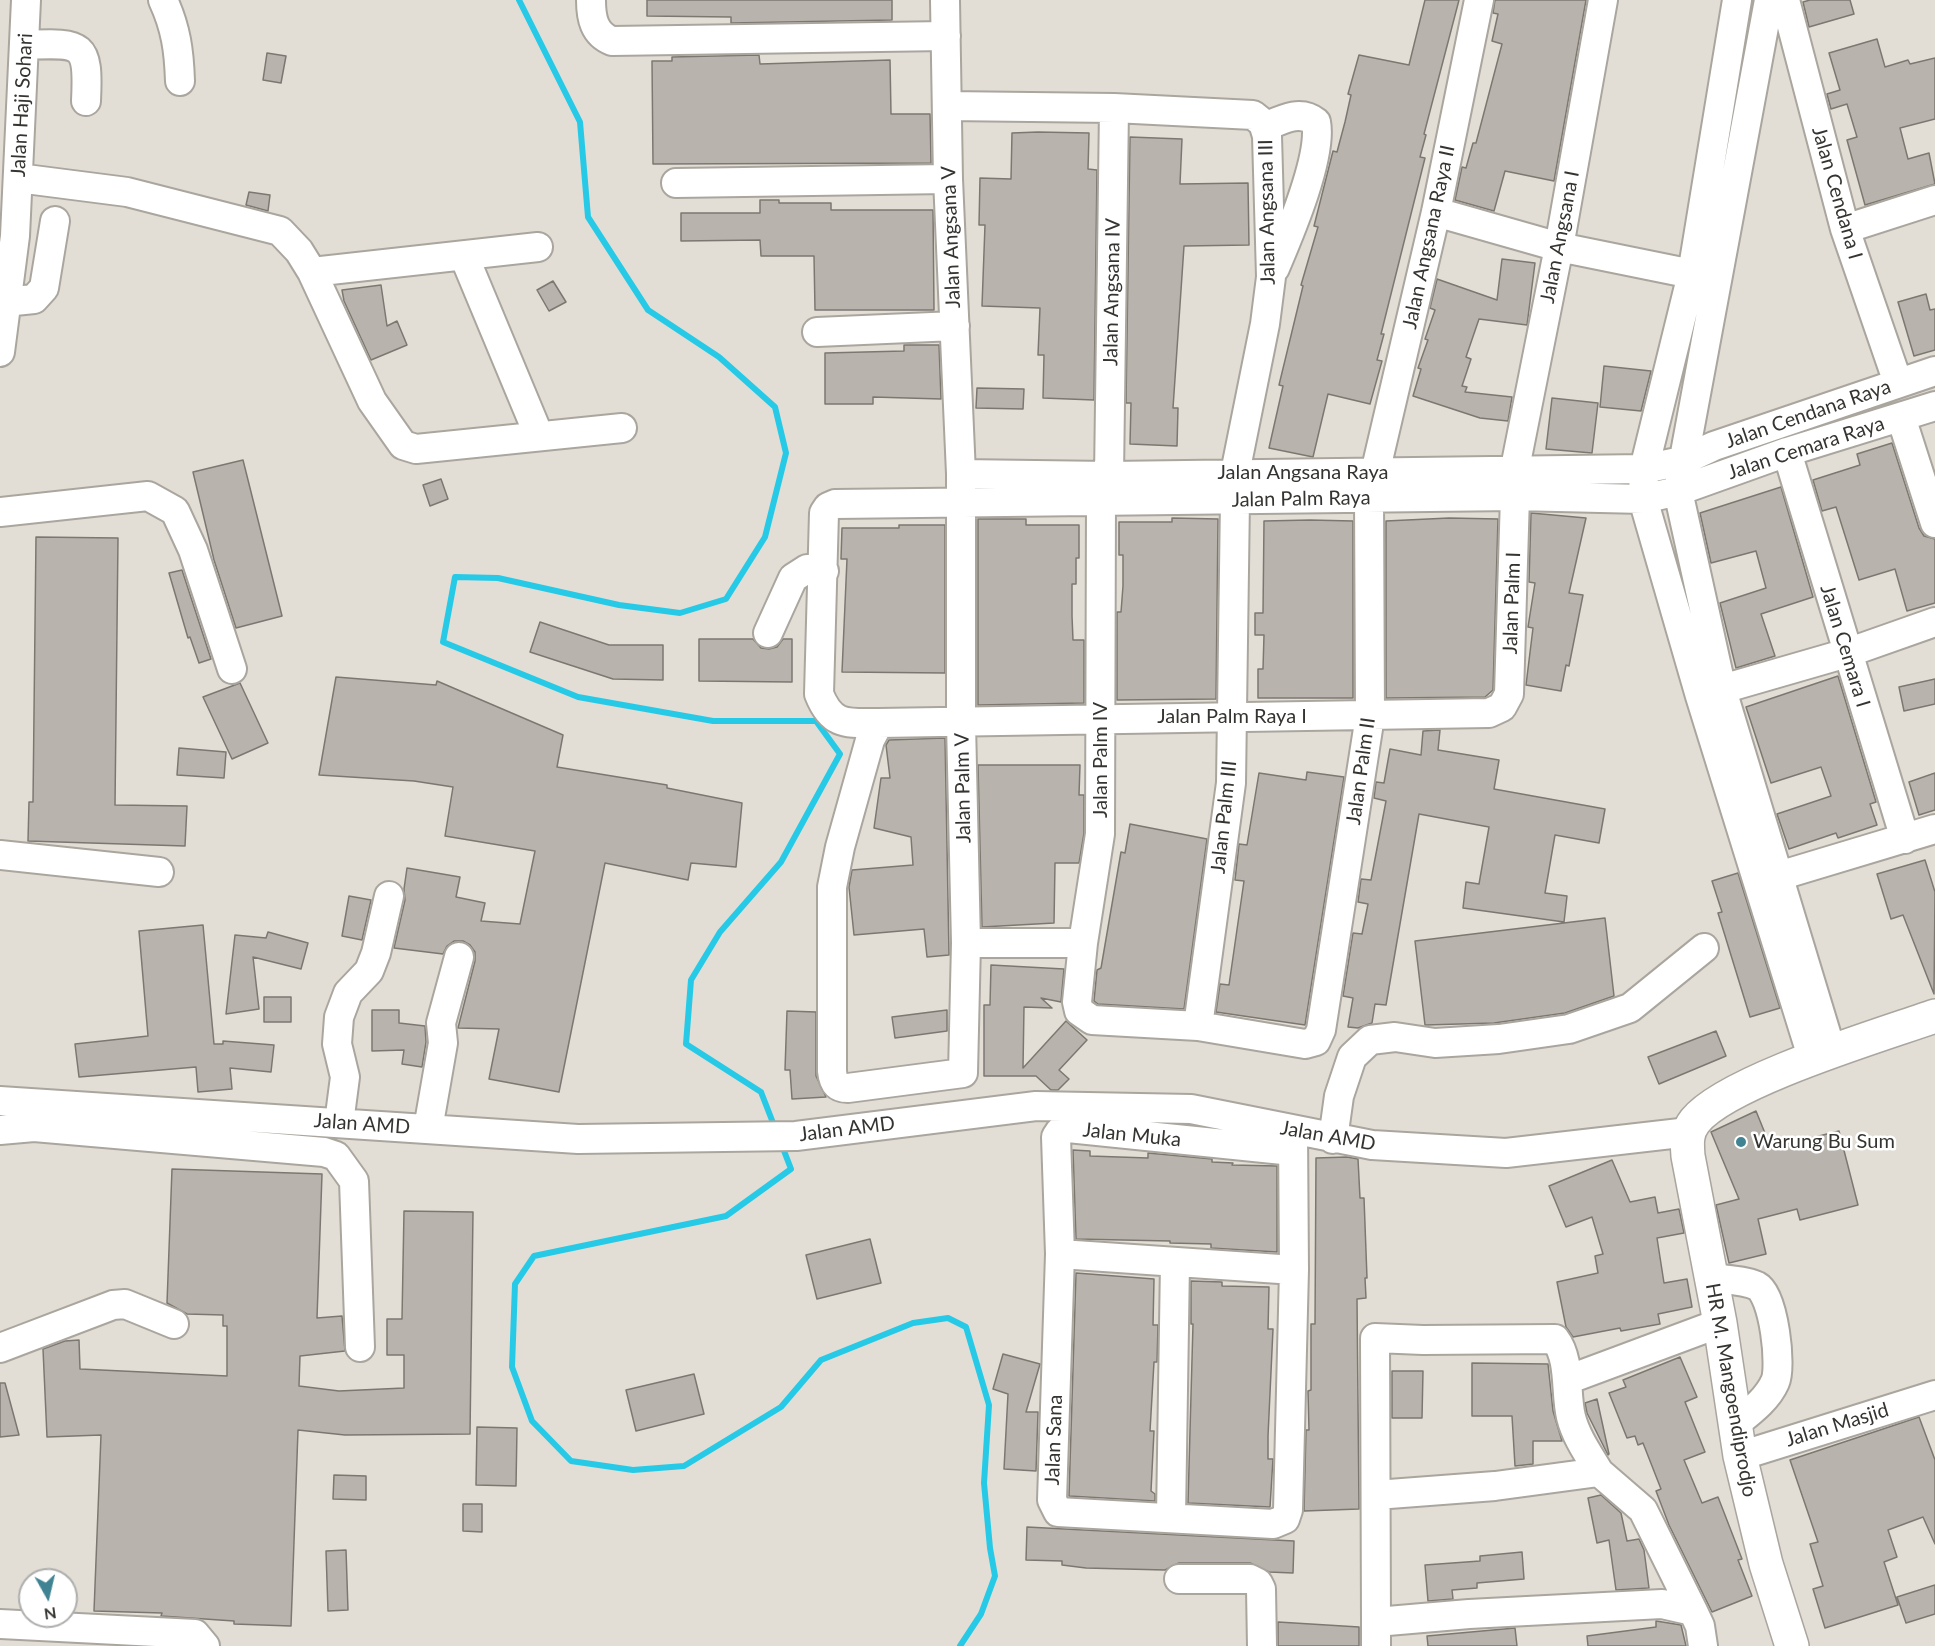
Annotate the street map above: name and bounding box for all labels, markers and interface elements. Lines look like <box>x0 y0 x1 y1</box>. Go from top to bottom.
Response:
street label: Jalan Haji Sohari <box>6 33 38 177</box>
street label: Jalan Cendana I <box>1807 124 1867 262</box>
street label: Jalan Angsana III <box>1254 139 1280 285</box>
street label: Jalan Angsana Raya II <box>1398 143 1460 331</box>
street label: Jalan Angsana V <box>937 165 965 309</box>
street label: Jalan Angsana I <box>1535 169 1585 305</box>
street label: Jalan Angsana IV <box>1099 218 1125 366</box>
street label: Jalan Cendana Raya <box>1722 374 1894 454</box>
street label: Jalan Cemara Raya <box>1725 411 1887 485</box>
street label: Jalan Angsana Raya <box>1218 461 1388 485</box>
street label: Jalan Palm Raya <box>1231 486 1371 512</box>
street label: Jalan Palm I <box>1498 551 1526 655</box>
street label: Jalan Cemara I <box>1815 582 1875 710</box>
street label: Jalan Palm IV <box>1089 702 1113 818</box>
street label: Jalan Palm Raya I <box>1157 705 1307 729</box>
street label: Jalan Palm II <box>1342 716 1380 826</box>
street label: Jalan Palm V <box>950 733 976 843</box>
street label: Jalan Palm III <box>1206 759 1242 875</box>
street label: Jalan AMD <box>313 1109 411 1139</box>
street label: Jalan AMD <box>798 1111 896 1147</box>
street label: Jalan AMD <box>1279 1116 1377 1156</box>
street label: Jalan Muka <box>1082 1118 1182 1152</box>
place label: Warung Bu Sum <box>1753 1130 1895 1154</box>
marker: Warung Bu Sum <box>1734 1135 1748 1149</box>
street label: HR M. Mangoendiprodjo <box>1700 1281 1762 1499</box>
street label: Jalan Sana <box>1040 1394 1068 1486</box>
street label: Jalan Masjid <box>1783 1398 1891 1452</box>
north arrow <box>18 1568 78 1628</box>
text: N <box>43 1604 58 1625</box>

